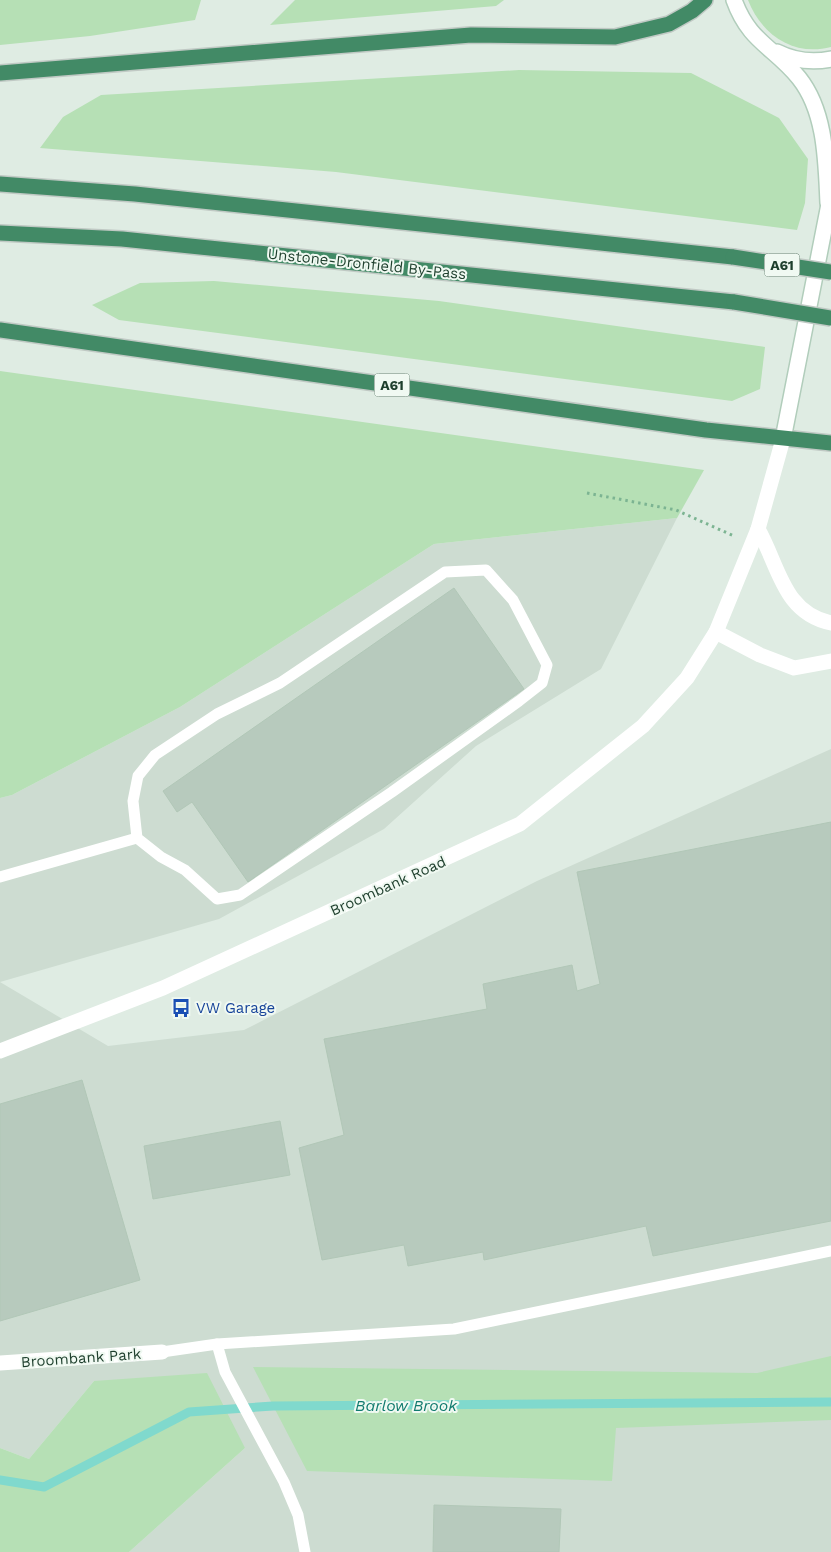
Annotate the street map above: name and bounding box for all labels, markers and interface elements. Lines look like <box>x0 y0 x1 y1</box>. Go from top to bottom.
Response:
street label: Unstone-Dronfield By-Pass <box>267 245 467 283</box>
road number: A61 <box>764 254 800 276</box>
road number: A61 <box>374 374 410 396</box>
street label: Broombank Road <box>327 852 449 920</box>
bus stop icon: VW Garage <box>170 997 192 1019</box>
place label: VW Garage <box>196 999 275 1017</box>
street label: Broombank Park <box>20 1345 142 1371</box>
water label: Barlow Brook <box>355 1396 458 1415</box>

